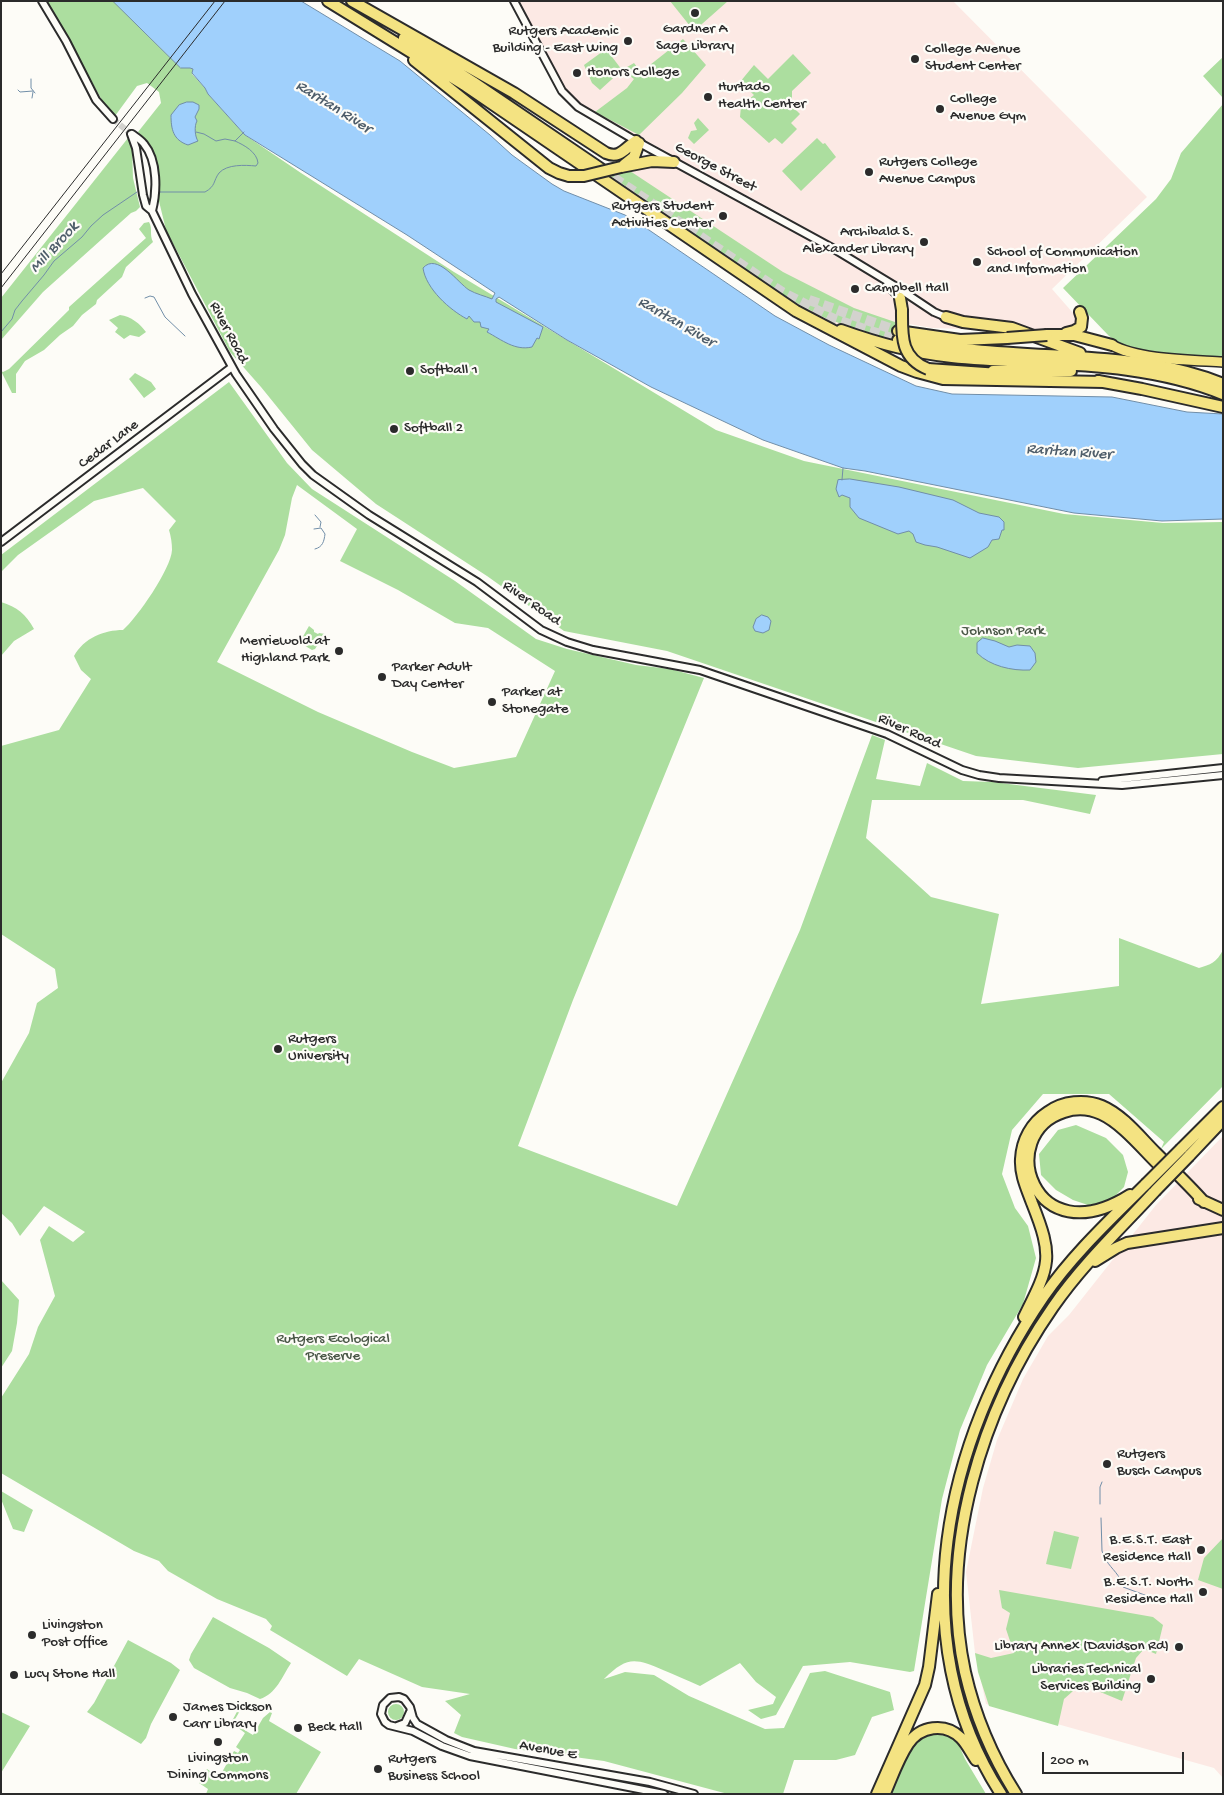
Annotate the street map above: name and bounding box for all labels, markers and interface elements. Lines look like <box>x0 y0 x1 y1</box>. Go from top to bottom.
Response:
marker: Gardner A Sage Library <box>689 7 701 19</box>
place label: Gardner A Sage Library <box>656 21 734 56</box>
place label: Rutgers Academic Building - East Wing <box>493 23 618 58</box>
marker: Rutgers Academic Building - East Wing <box>622 35 634 47</box>
place label: College Avenue Student Center <box>925 41 1021 76</box>
marker: College Avenue Student Center <box>909 53 921 65</box>
place label: Honors College <box>587 64 679 82</box>
marker: Honors College <box>571 67 583 79</box>
water label: Raritan River <box>291 77 375 139</box>
place label: Hurtado Health Center <box>718 79 806 114</box>
marker: Hurtado Health Center <box>702 91 714 103</box>
place label: College Avenue Gym <box>950 91 1026 126</box>
marker: College Avenue Gym <box>934 103 946 115</box>
street label: George Street <box>671 139 759 197</box>
place label: Rutgers College Avenue Campus <box>879 154 977 189</box>
marker: Rutgers College Avenue Campus <box>863 166 875 178</box>
place label: Rutgers Student Activities Center <box>611 198 713 233</box>
marker: Rutgers Student Activities Center <box>717 210 729 222</box>
water label: Mill Brook <box>26 218 84 278</box>
place label: Archibald S. Alexander Library <box>802 224 914 259</box>
marker: Archibald S. Alexander Library <box>918 236 930 248</box>
place label: School of Communication and Information <box>987 244 1138 279</box>
marker: School of Communication and Information <box>971 256 983 268</box>
place label: Campbell Hall <box>865 280 949 298</box>
marker: Campbell Hall <box>849 283 861 295</box>
water label: Raritan River <box>634 293 718 353</box>
street label: River Road <box>204 299 252 367</box>
place label: Softball 1 <box>420 362 478 380</box>
marker: Softball 1 <box>404 365 416 377</box>
street label: Cedar Lane <box>75 417 143 473</box>
place label: Softball 2 <box>404 420 463 438</box>
marker: Softball 2 <box>388 423 400 435</box>
water label: Raritan River <box>1025 440 1113 466</box>
street label: River Road <box>498 577 564 631</box>
park label: Johnson Park <box>961 623 1045 641</box>
place label: Merriewold at Highland Park <box>240 633 329 668</box>
marker: Merriewold at Highland Park <box>333 645 345 657</box>
place label: Parker Adult Day Center <box>392 659 471 694</box>
marker: Parker Adult Day Center <box>376 671 388 683</box>
place label: Parker at Stonegate <box>502 684 568 719</box>
marker: Parker at Stonegate <box>486 696 498 708</box>
street label: River Road <box>875 710 943 754</box>
place label: Rutgers University <box>288 1031 349 1066</box>
marker: Rutgers University <box>272 1043 284 1055</box>
park label: Rutgers Ecological Preserve <box>276 1331 390 1366</box>
place label: Rutgers Busch Campus <box>1117 1446 1201 1481</box>
marker: Rutgers Busch Campus <box>1101 1458 1113 1470</box>
place label: B.E.S.T. East Residence Hall <box>1103 1532 1191 1567</box>
marker: B.E.S.T. East Residence Hall <box>1195 1544 1207 1556</box>
place label: B.E.S.T. North Residence Hall <box>1104 1574 1193 1609</box>
marker: B.E.S.T. North Residence Hall <box>1197 1586 1209 1598</box>
place label: Livingston Post Office <box>42 1617 108 1652</box>
marker: Livingston Post Office <box>26 1629 38 1641</box>
place label: Library Annex (Davidson Rd) <box>994 1638 1169 1656</box>
marker: Library Annex (Davidson Rd) <box>1173 1641 1185 1653</box>
place label: Libraries Technical Services Building <box>1032 1661 1141 1696</box>
place label: Lucy Stone Hall <box>24 1666 115 1684</box>
marker: Lucy Stone Hall <box>8 1669 20 1681</box>
marker: Libraries Technical Services Building <box>1145 1673 1157 1685</box>
place label: James Dickson Carr Library <box>183 1699 272 1734</box>
marker: James Dickson Carr Library <box>167 1711 179 1723</box>
place label: Beck Hall <box>308 1719 362 1737</box>
marker: Beck Hall <box>292 1722 304 1734</box>
marker: Livingston Dining Commons <box>212 1736 224 1748</box>
street label: Avenue E <box>518 1737 578 1765</box>
scale bar <box>1044 1742 1186 1774</box>
place label: Livingston Dining Commons <box>168 1750 268 1785</box>
place label: Rutgers Business School <box>388 1751 480 1786</box>
text: 200 m <box>1050 1752 1089 1770</box>
marker: Rutgers Business School <box>372 1763 384 1775</box>

